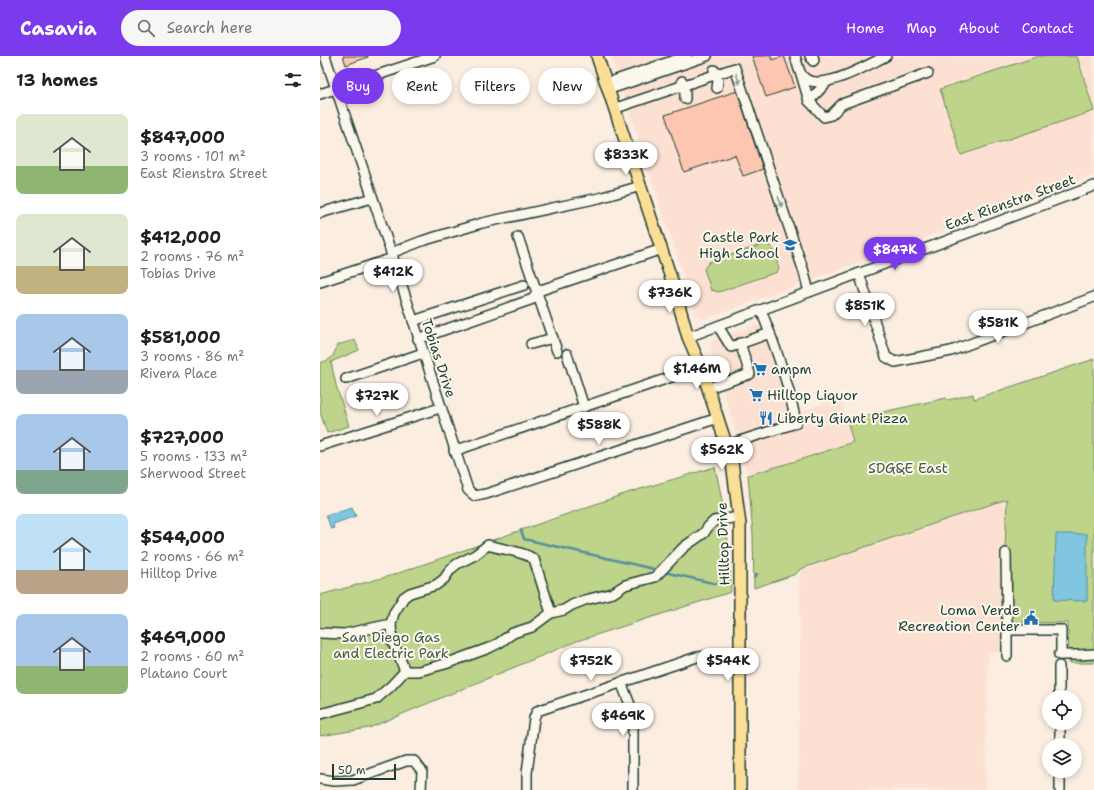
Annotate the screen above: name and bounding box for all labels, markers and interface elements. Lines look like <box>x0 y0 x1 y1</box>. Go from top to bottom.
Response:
search box <box>121 10 401 46</box>
text: Casavia <box>20 16 97 41</box>
icon: search <box>135 17 157 39</box>
text: Search here <box>167 18 252 38</box>
text: Home <box>846 19 885 37</box>
text: Map <box>907 19 937 37</box>
text: About <box>959 19 1000 37</box>
text: Contact <box>1022 19 1074 37</box>
chip: Buy <box>332 68 384 104</box>
chip: Rent <box>392 68 452 104</box>
chip: Filters <box>460 68 530 104</box>
chip: New <box>538 68 596 104</box>
text: 13 homes <box>16 69 98 91</box>
icon: filters <box>282 69 304 91</box>
one-way arrow <box>736 73 742 85</box>
text: $847,000 <box>140 126 225 148</box>
icon: home <box>48 130 96 178</box>
pin: $833K <box>598 142 654 176</box>
text: $833K <box>604 146 648 163</box>
text: 3 rooms · 101 m² <box>140 148 246 165</box>
text: East Rienstra Street <box>140 165 267 182</box>
street label: East Rienstra Street <box>942 170 1078 234</box>
one-way arrow <box>778 196 784 208</box>
text: $412,000 <box>140 226 221 248</box>
place label: Castle Park High School <box>699 228 780 262</box>
icon: home <box>48 230 96 278</box>
school or university icon: Castle Park High School <box>782 237 798 253</box>
pin: $847K <box>867 237 923 271</box>
text: $847K <box>873 241 917 258</box>
text: 2 rooms · 76 m² <box>140 248 244 265</box>
pin: $412K <box>365 259 421 293</box>
text: $412K <box>373 263 413 280</box>
text: Tobias Drive <box>140 265 216 282</box>
pin: $736K <box>642 280 698 314</box>
text: $736K <box>648 284 692 301</box>
pin: $851K <box>837 293 893 327</box>
text: $851K <box>845 297 885 314</box>
pin: $581K <box>970 310 1026 344</box>
text: $581K <box>978 314 1018 331</box>
street label: Tobias Drive <box>418 316 460 400</box>
text: $581,000 <box>140 326 221 348</box>
icon: home <box>48 330 96 378</box>
text: 3 rooms · 86 m² <box>140 348 244 365</box>
pin: $1.46M <box>664 356 730 390</box>
text: $1.46M <box>673 360 721 377</box>
place label: ampm <box>771 360 812 378</box>
supermarket icon: ampm <box>752 361 768 377</box>
text: Rivera Place <box>140 365 217 382</box>
pin: $727K <box>349 383 405 417</box>
place label: Hilltop Liquor <box>767 386 859 404</box>
text: $727K <box>355 387 399 404</box>
supermarket icon: Hilltop Liquor <box>748 387 764 403</box>
place label: Liberty Giant Pizza <box>777 409 908 427</box>
restaurant icon: Liberty Giant Pizza <box>758 410 774 426</box>
pin: $588K <box>571 412 627 446</box>
text: $588K <box>577 416 621 433</box>
text: $727,000 <box>140 426 224 448</box>
icon: home <box>48 430 96 478</box>
pin: $562K <box>694 437 750 471</box>
text: $562K <box>700 441 744 458</box>
text: 5 rooms · 133 m² <box>140 448 248 465</box>
park label: SDG&E East <box>868 459 948 477</box>
text: Sherwood Street <box>140 465 246 482</box>
street label: Hilltop Drive <box>713 502 733 586</box>
text: $544,000 <box>140 526 225 548</box>
icon: home <box>48 530 96 578</box>
text: 2 rooms · 66 m² <box>140 548 244 565</box>
text: Hilltop Drive <box>140 565 217 582</box>
place label: Loma Verde Recreation Center <box>898 601 1020 635</box>
public building icon: Loma Verde Recreation Center <box>1023 610 1039 626</box>
text: $469,000 <box>140 626 226 648</box>
park label: San Diego Gas and Electric Park <box>333 628 449 662</box>
icon: home <box>48 630 96 678</box>
text: 2 rooms · 60 m² <box>140 648 244 665</box>
pin: $752K <box>563 648 619 682</box>
pin: $544K <box>700 648 756 682</box>
text: $752K <box>569 652 613 669</box>
text: $544K <box>706 652 750 669</box>
text: Platano Court <box>140 665 227 682</box>
map controls <box>1042 690 1082 778</box>
button: locate <box>1042 690 1082 730</box>
pin: $469K <box>595 703 651 737</box>
text: $469K <box>601 707 645 724</box>
button: layers <box>1042 738 1082 778</box>
scale bar <box>332 762 396 781</box>
text: 50 m <box>338 763 366 778</box>

